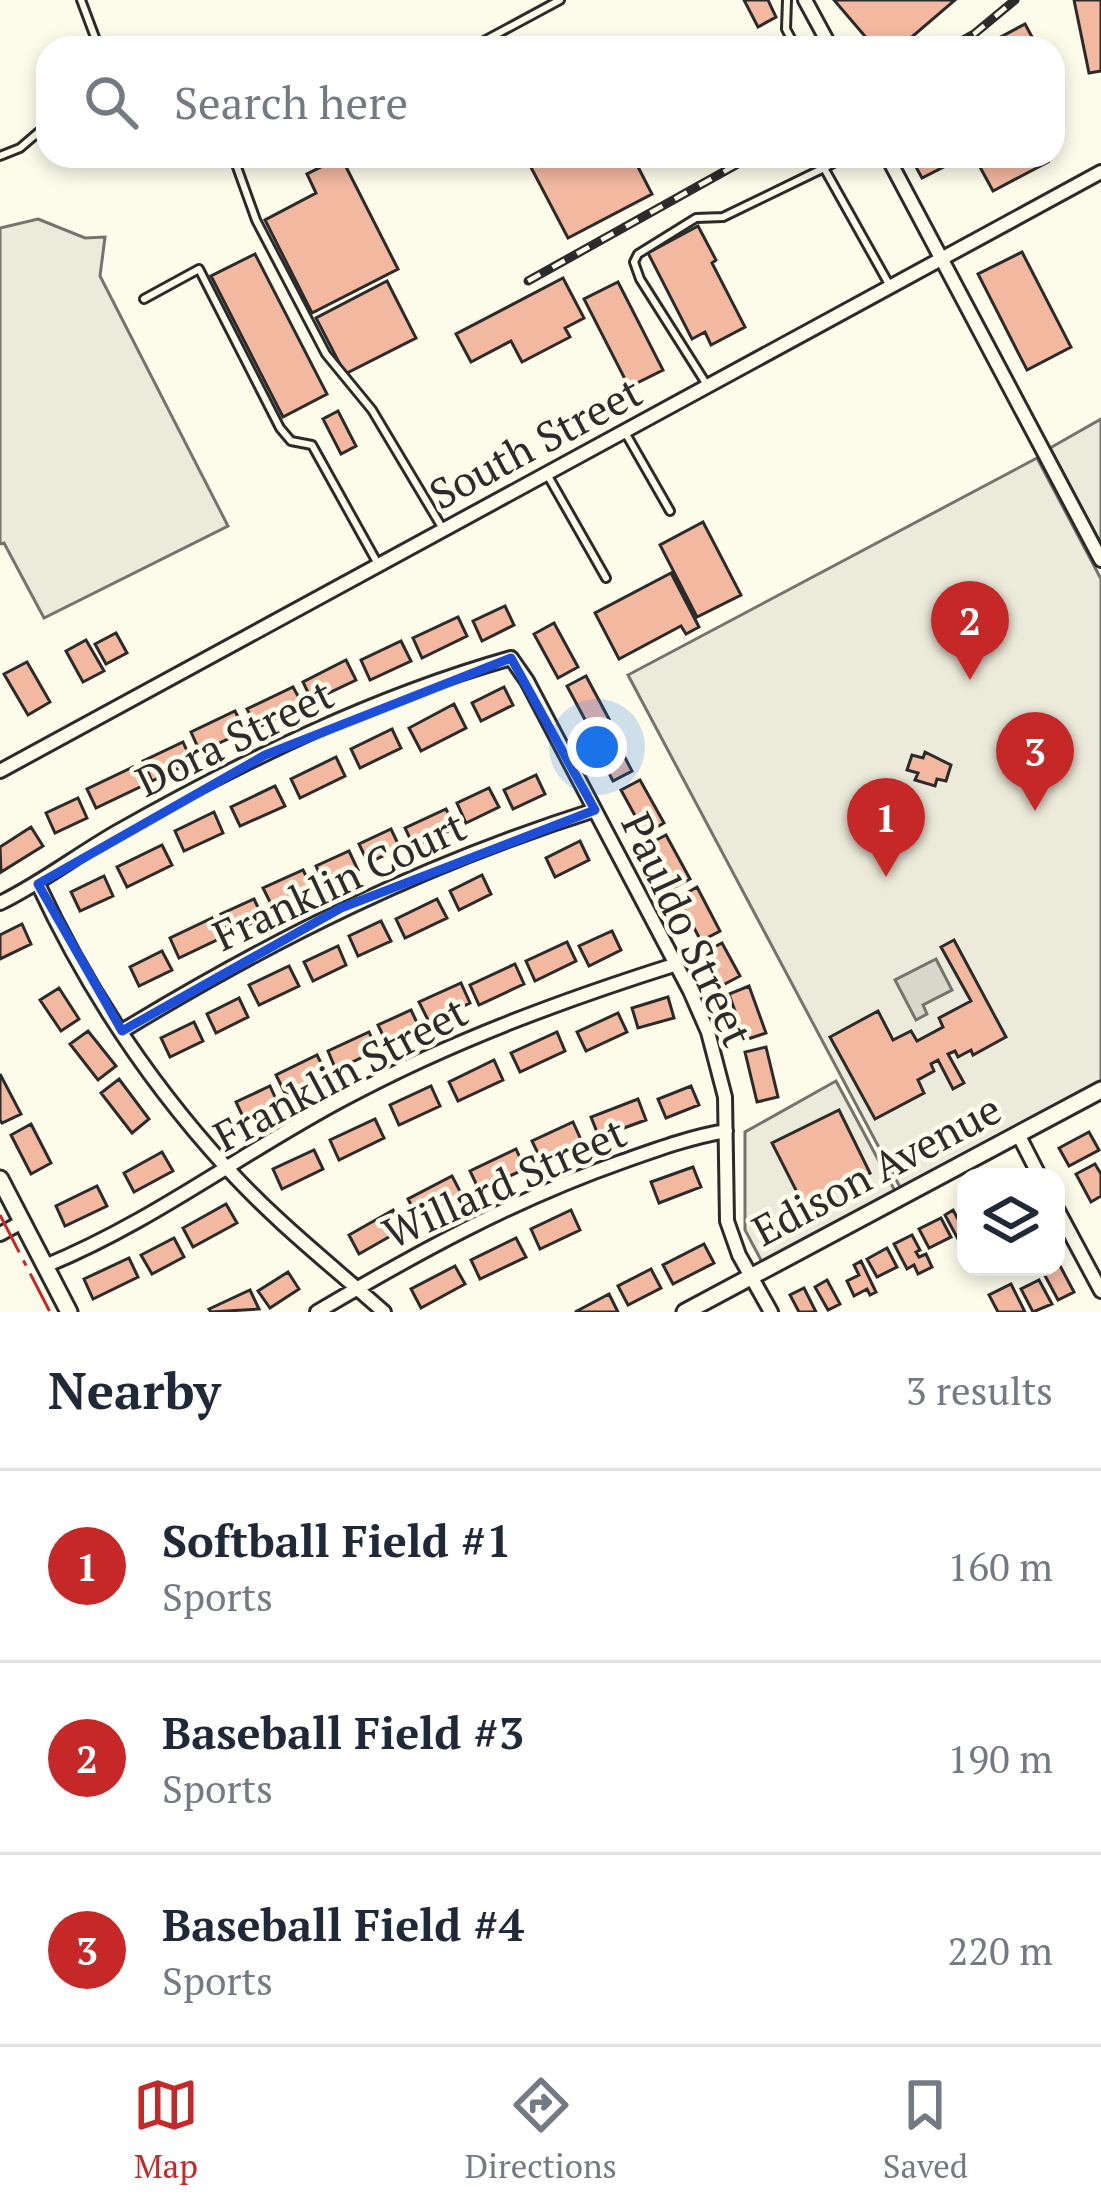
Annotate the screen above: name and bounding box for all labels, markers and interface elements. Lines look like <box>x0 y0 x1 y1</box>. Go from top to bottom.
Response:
search box <box>36 36 1065 168</box>
icon: search <box>78 69 144 135</box>
text: Search here <box>174 72 408 132</box>
street label: South Street <box>419 363 651 521</box>
pin: 2 <box>931 581 1009 680</box>
street label: Dora Street <box>126 665 342 809</box>
pin: 3 <box>996 712 1074 811</box>
your location <box>567 717 627 777</box>
pin: 1 <box>847 778 925 877</box>
street label: Franklin Court <box>204 797 475 963</box>
street label: Pauldo Street <box>609 803 767 1055</box>
street label: Franklin Street <box>204 983 477 1163</box>
street label: Edison Avenue <box>742 1080 1010 1258</box>
street label: Willard Street <box>374 1103 635 1260</box>
map controls <box>957 1168 1065 1276</box>
button: layers <box>957 1168 1065 1276</box>
text: Nearby <box>48 1356 221 1424</box>
text: 3 results <box>906 1364 1053 1416</box>
text: Softball Field #1 <box>162 1510 512 1570</box>
text: 1 <box>76 1540 98 1592</box>
text: 160 m <box>948 1540 1053 1592</box>
text: Sports <box>162 1570 273 1622</box>
text: Baseball Field #3 <box>162 1702 524 1762</box>
text: 2 <box>76 1732 98 1784</box>
text: 190 m <box>948 1732 1053 1784</box>
text: Sports <box>162 1762 273 1814</box>
text: Baseball Field #4 <box>162 1894 524 1954</box>
text: 3 <box>76 1924 98 1976</box>
text: 220 m <box>948 1924 1053 1976</box>
text: Sports <box>162 1954 273 2006</box>
tab: Map <box>133 2072 199 2187</box>
tab: Directions <box>465 2072 617 2187</box>
tab: Saved <box>883 2072 968 2187</box>

